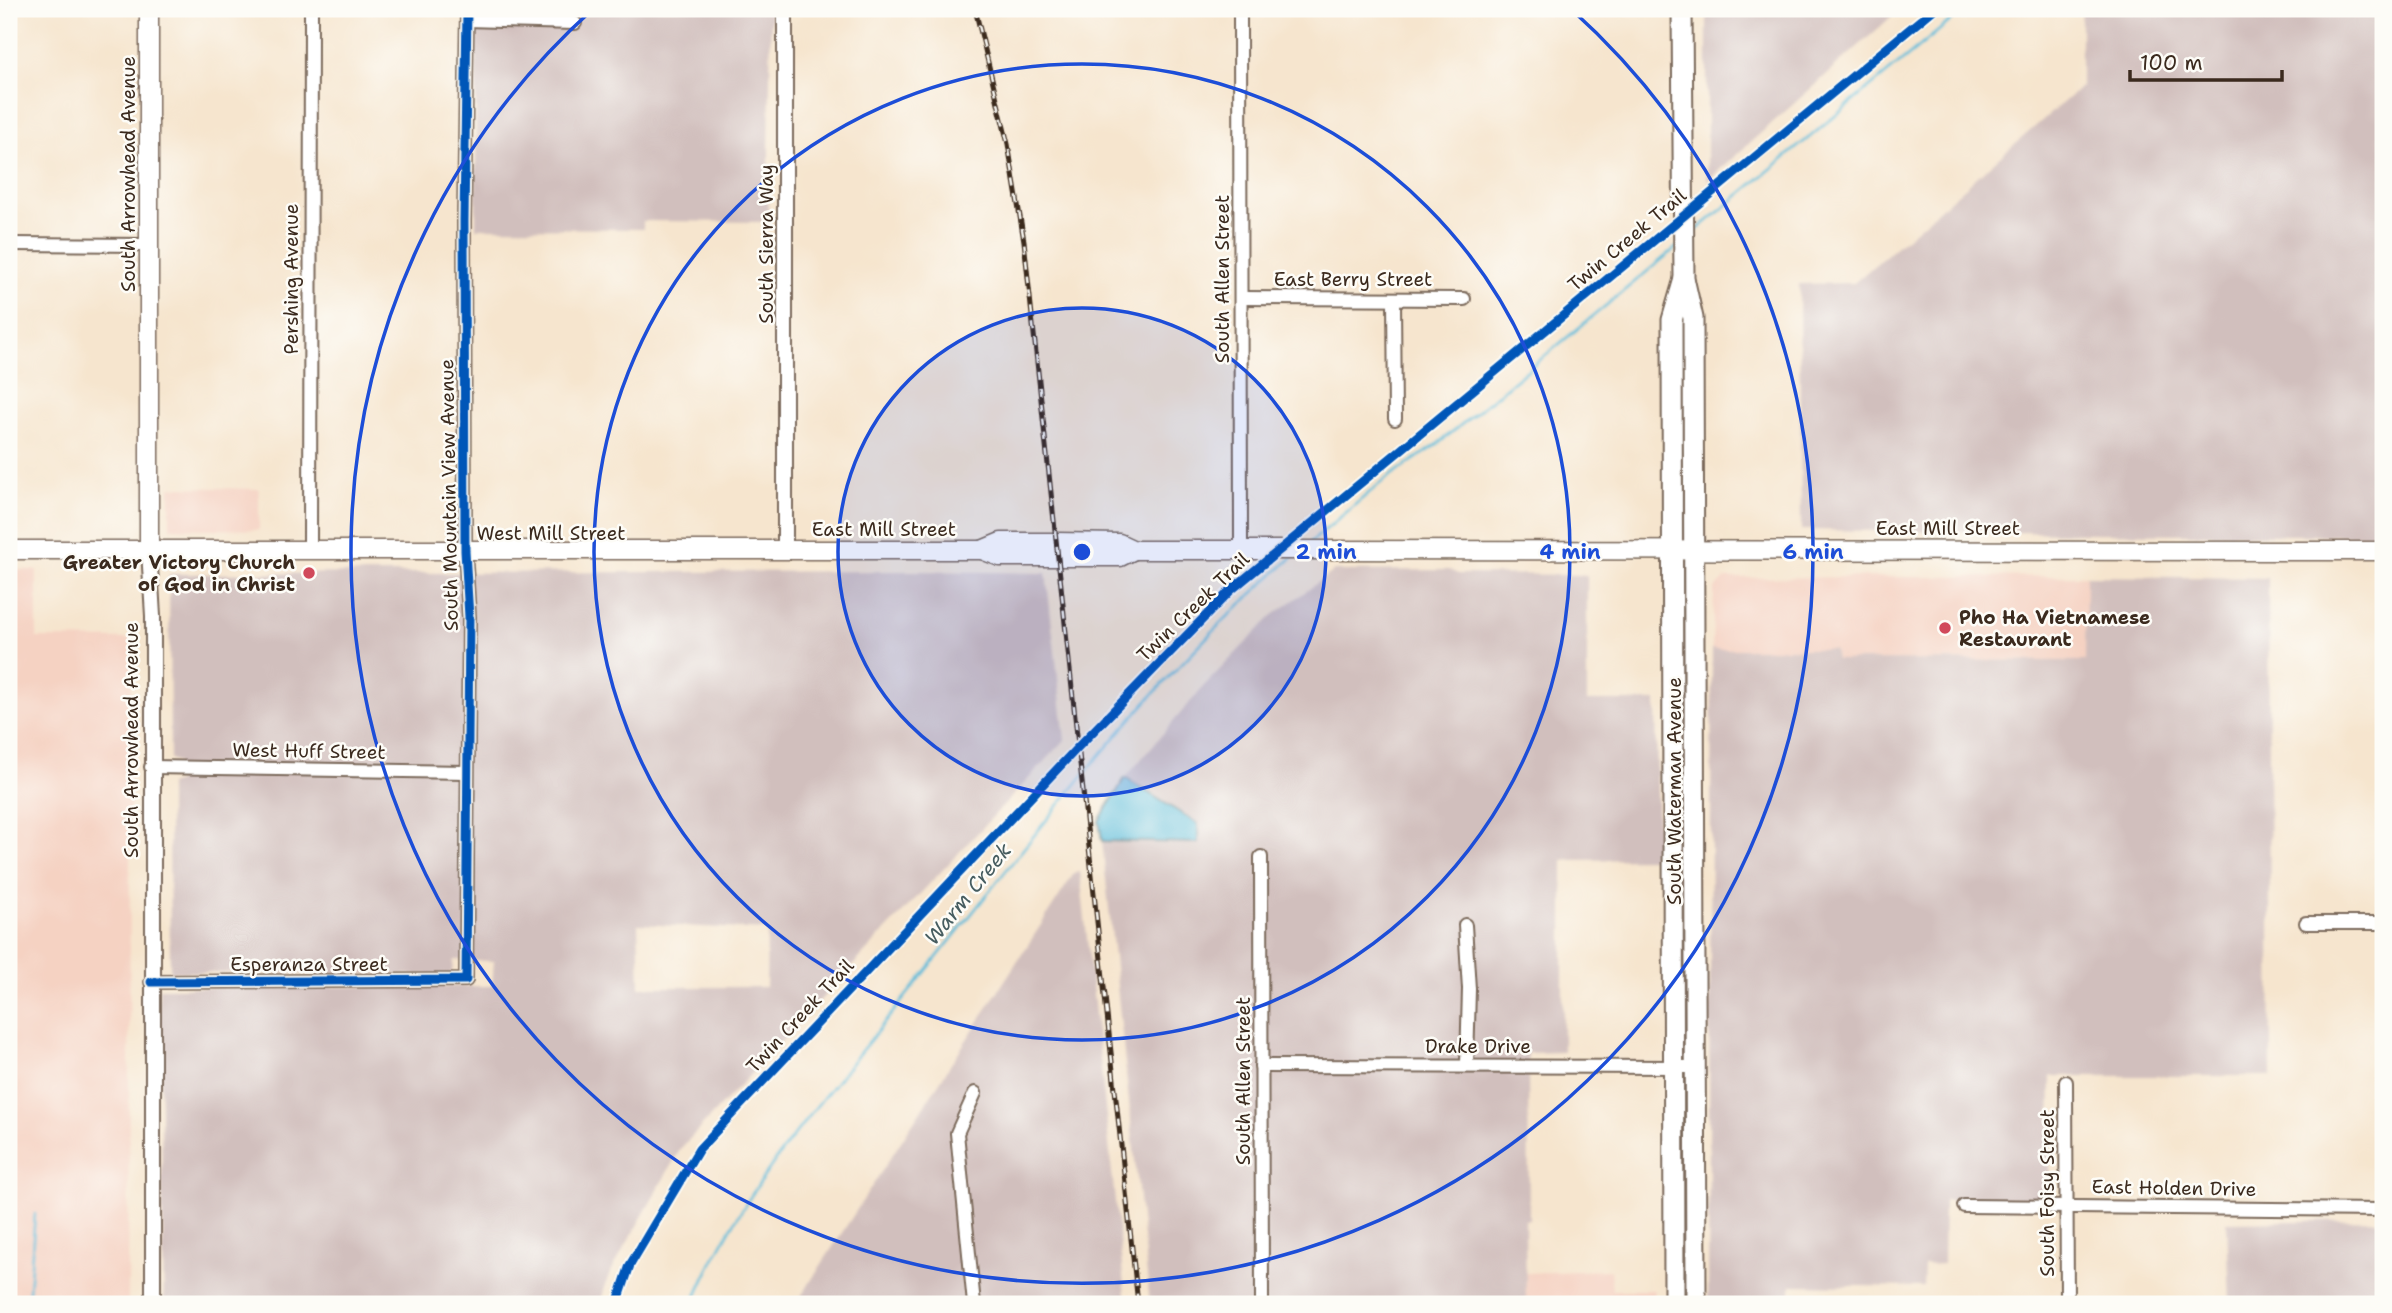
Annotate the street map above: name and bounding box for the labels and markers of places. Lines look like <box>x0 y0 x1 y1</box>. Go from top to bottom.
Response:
centre of rings <box>1070 540 1094 564</box>
place label: Greater Victory Church of God in Christ <box>63 550 295 597</box>
marker: Greater Victory Church of God in Christ <box>301 565 317 581</box>
place label: Pho Ha Vietnamese Restaurant <box>1959 605 2151 652</box>
marker: Pho Ha Vietnamese Restaurant <box>1937 620 1953 636</box>

